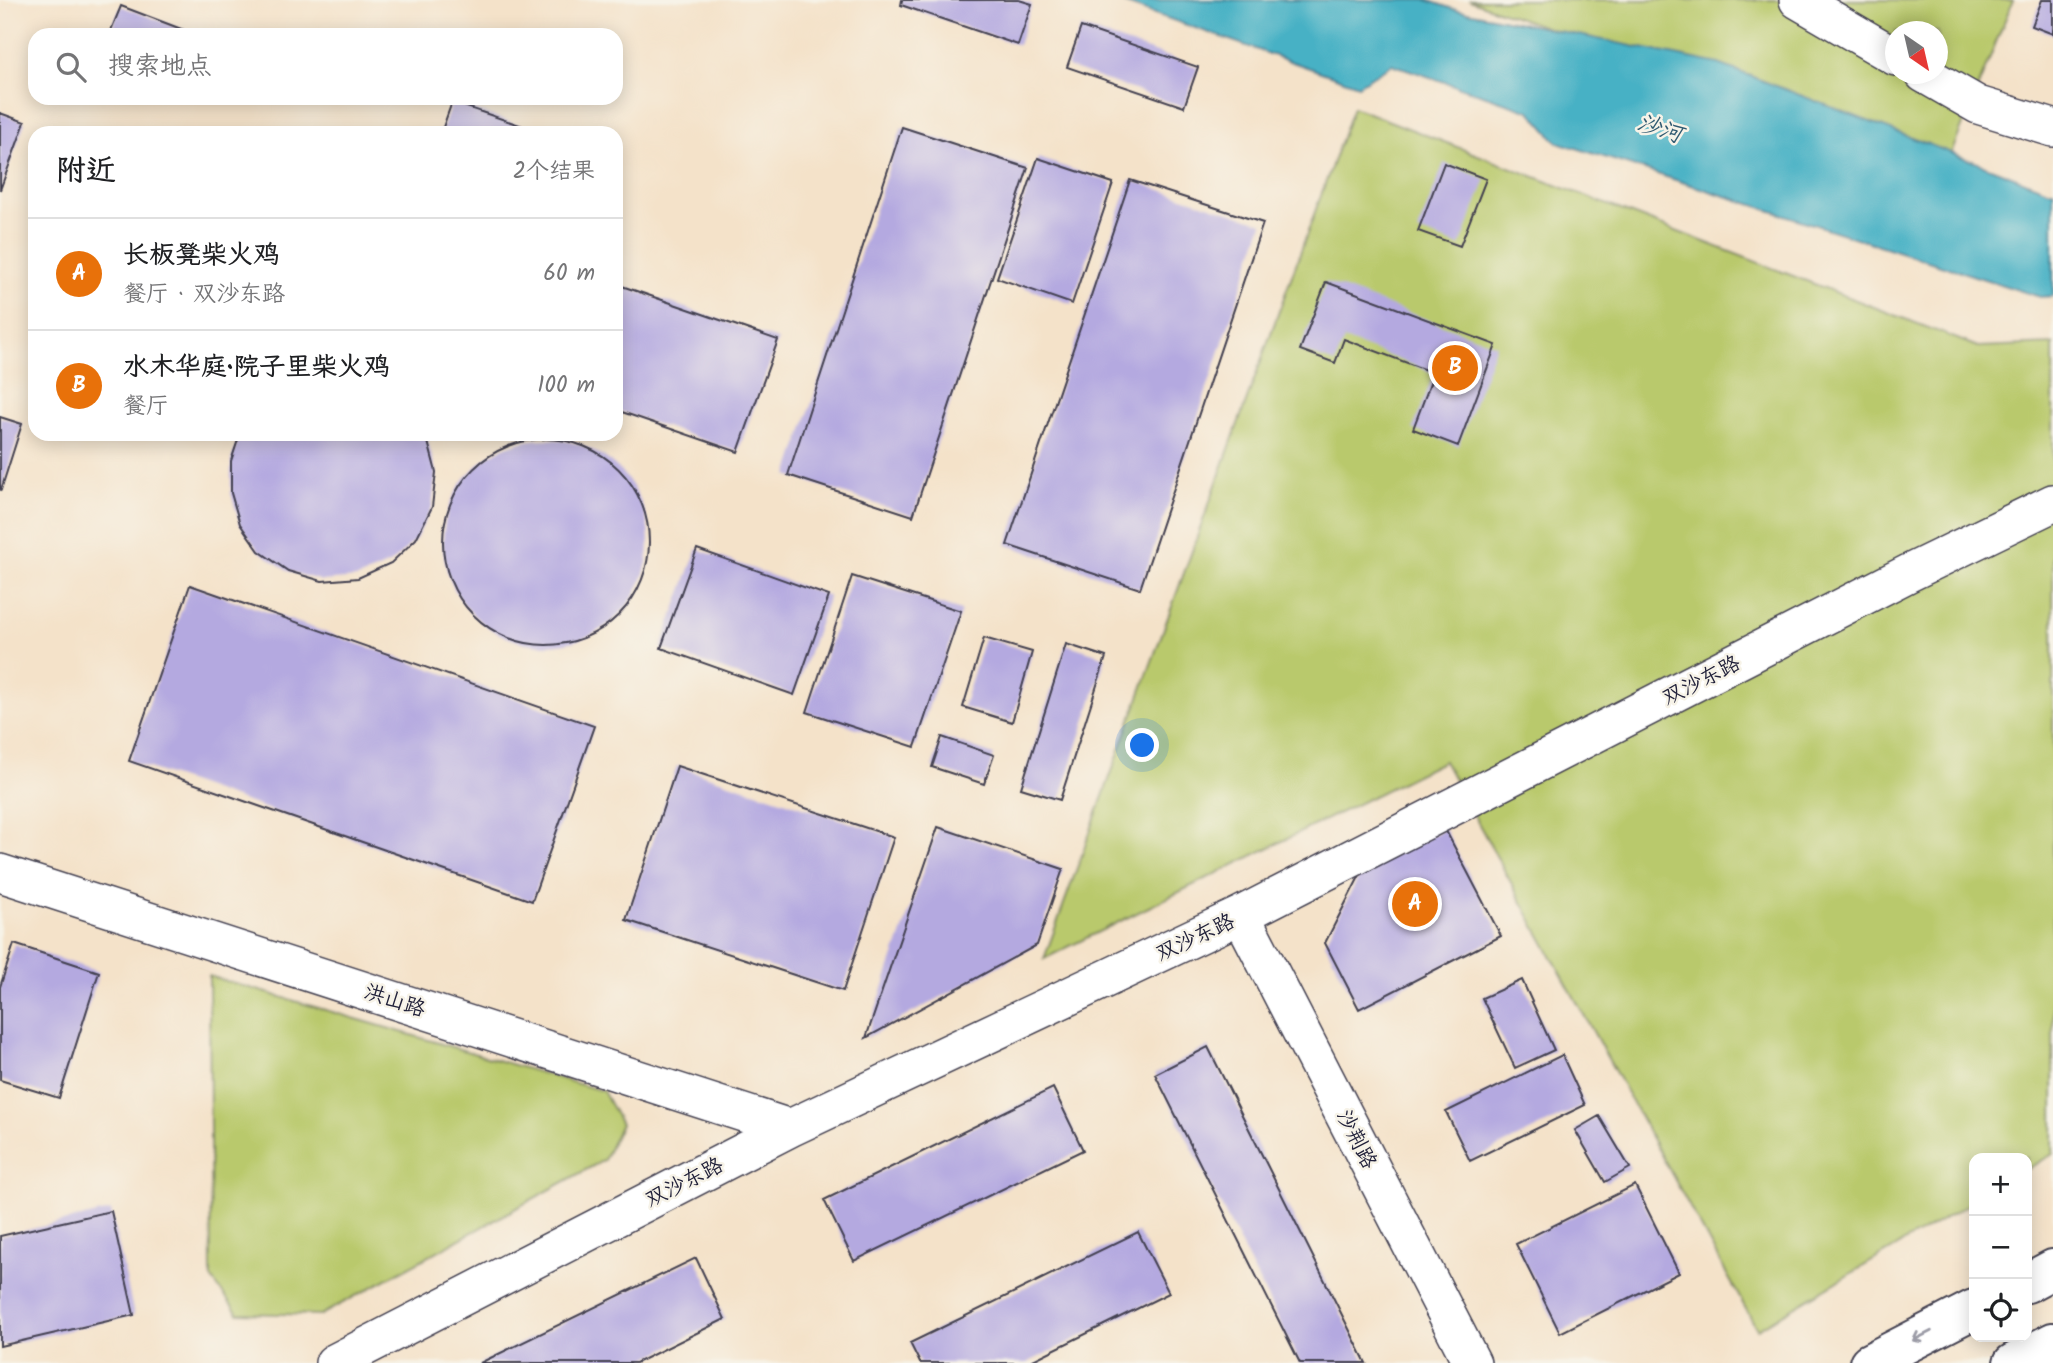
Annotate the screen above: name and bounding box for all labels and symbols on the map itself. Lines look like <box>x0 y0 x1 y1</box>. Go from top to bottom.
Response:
north arrow <box>1885 21 1948 84</box>
water label: 沙河 <box>1632 106 1691 155</box>
pin: B <box>1432 342 1478 394</box>
street label: 双沙东路 <box>1657 648 1747 715</box>
your location <box>1125 728 1159 762</box>
pin: A <box>1392 878 1438 930</box>
street label: 双沙东路 <box>1151 906 1241 971</box>
street label: 洪山路 <box>359 976 430 1027</box>
street label: 沙荆路 <box>1327 1104 1385 1175</box>
street label: 双沙东路 <box>640 1150 730 1217</box>
one-way arrow <box>1912 1330 1932 1344</box>

